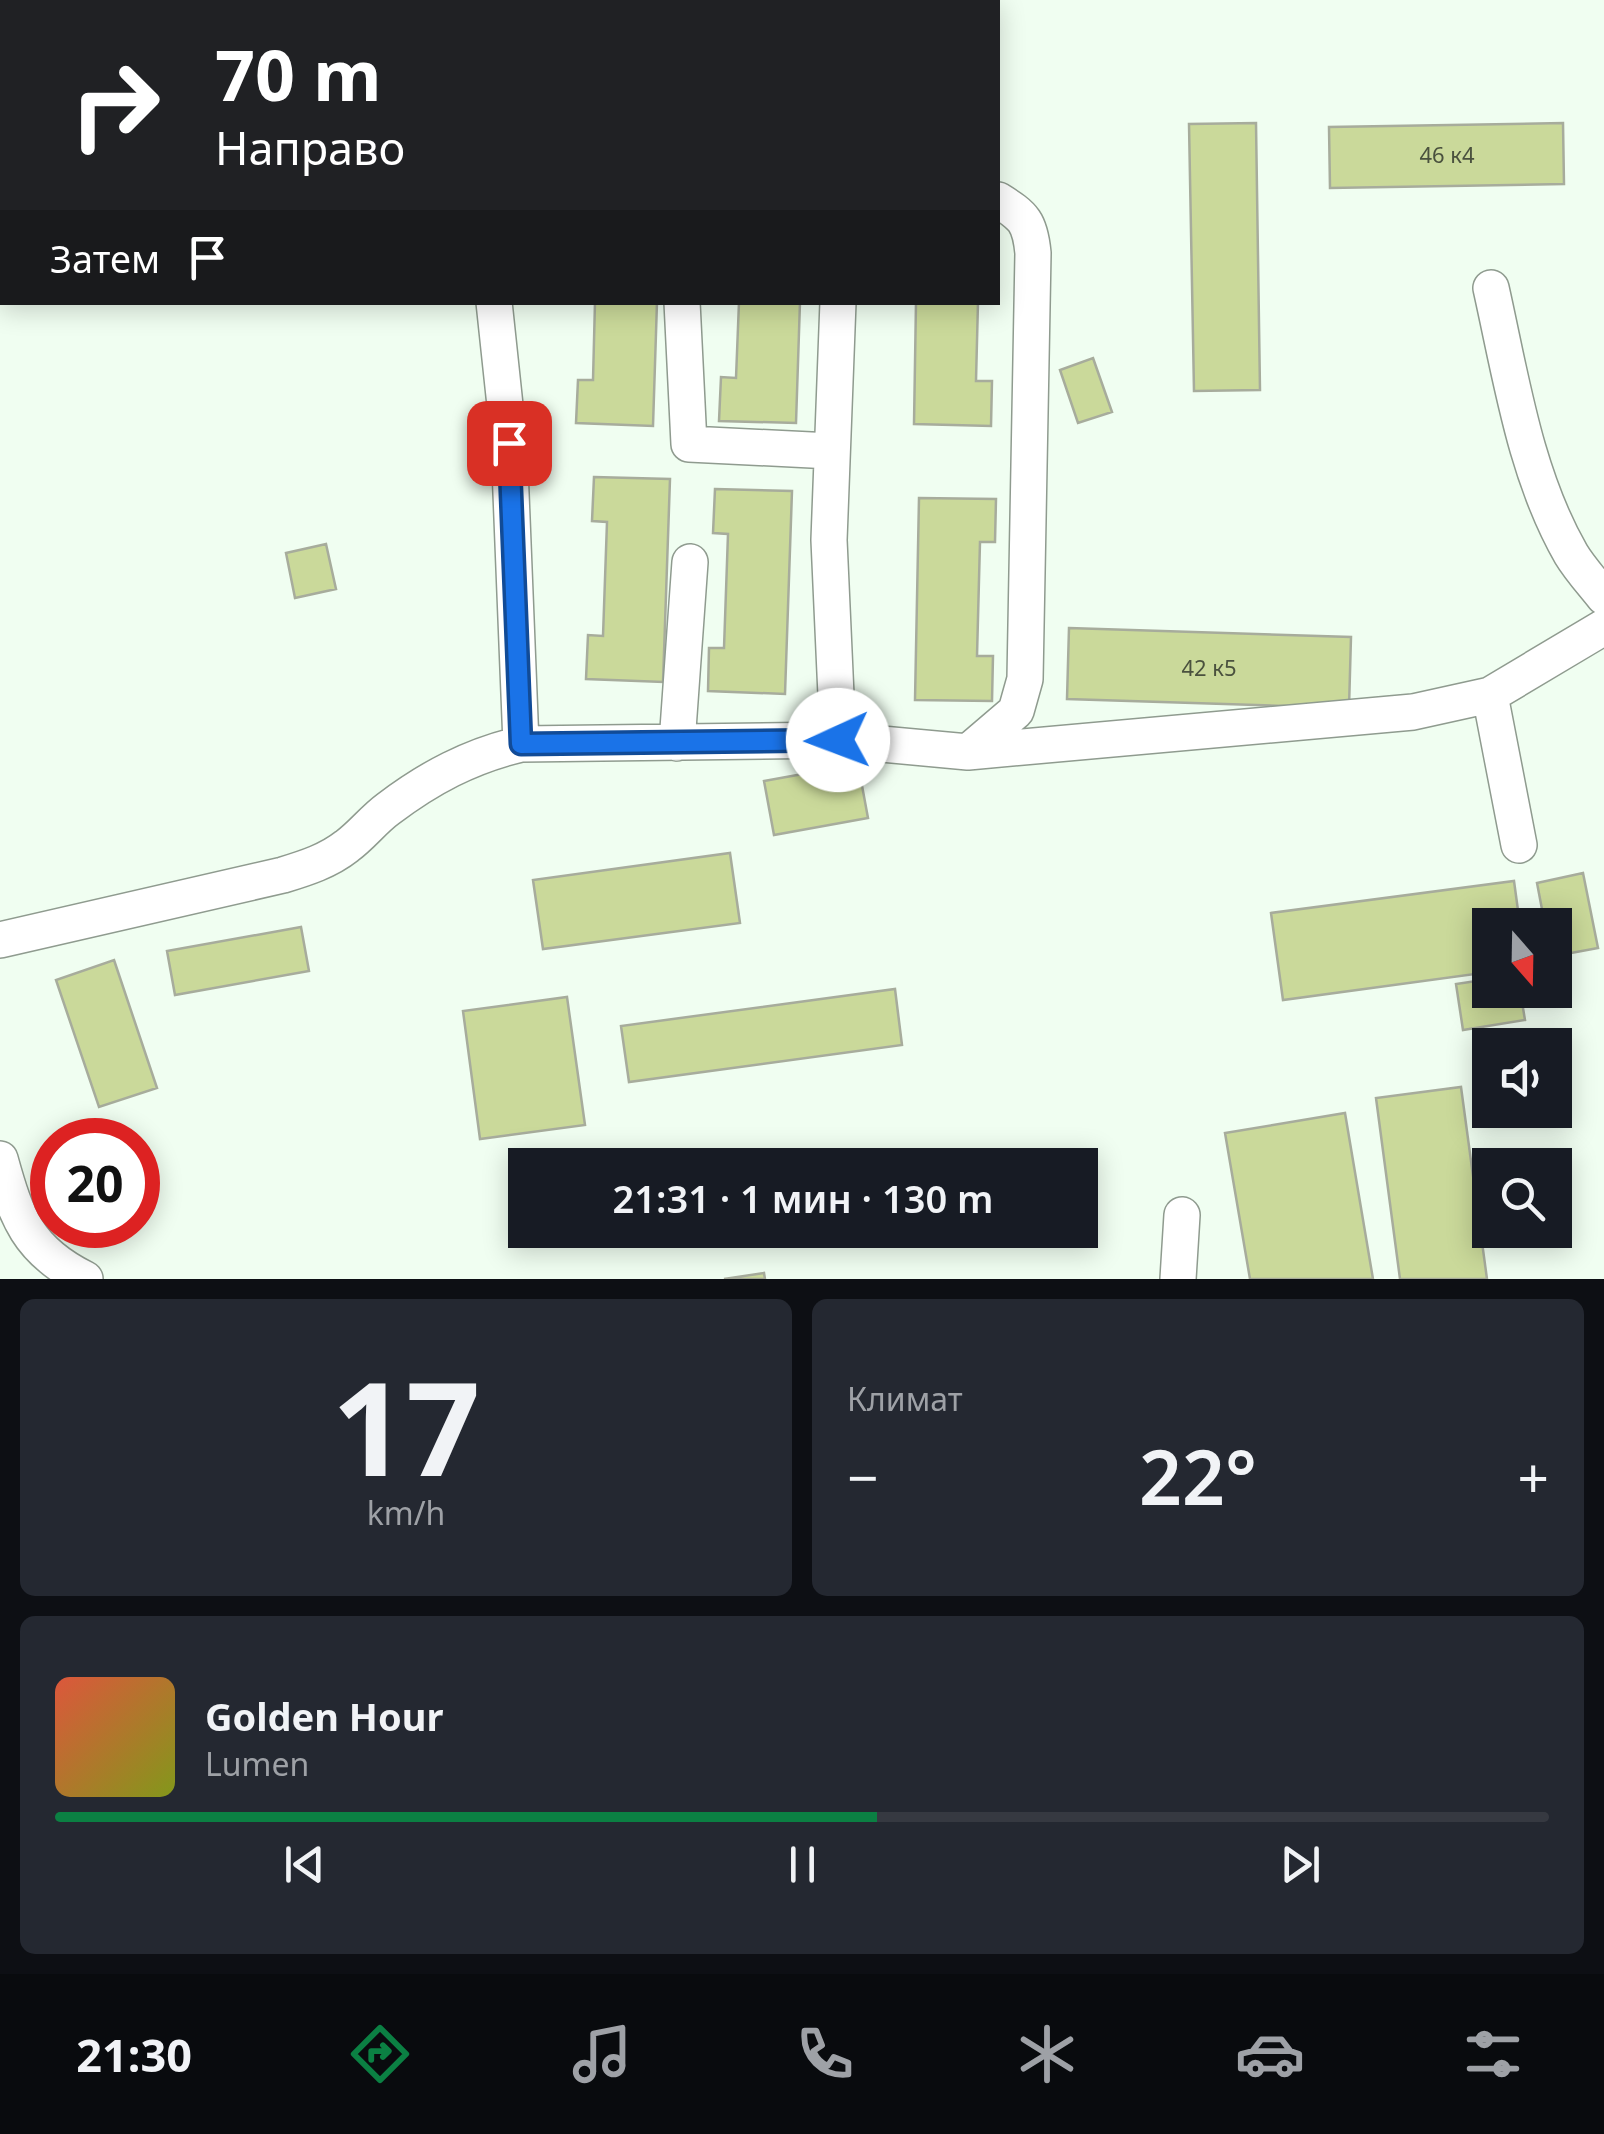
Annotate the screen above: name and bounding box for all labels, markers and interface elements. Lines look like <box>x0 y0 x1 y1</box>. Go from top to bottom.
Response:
text: 70 m <box>215 26 382 122</box>
icon: right <box>50 40 180 170</box>
text: Направо <box>215 117 405 178</box>
house number: 46 к4 <box>1419 139 1475 169</box>
icon: arrive <box>180 230 235 285</box>
text: Затем <box>50 232 160 284</box>
pin <box>467 401 552 486</box>
icon: arrive <box>482 416 537 471</box>
house number: 42 к5 <box>1181 652 1237 682</box>
position arrow <box>786 688 890 792</box>
north arrow <box>1472 908 1572 1008</box>
map controls <box>1472 908 1572 1248</box>
button: sound <box>1472 1028 1572 1128</box>
speed limit sign: 20 <box>30 1118 160 1248</box>
button: search <box>1472 1148 1572 1248</box>
text: 21:31 · 1 мин · 130 m <box>612 1172 994 1224</box>
text: 17 <box>332 1337 480 1514</box>
text: Климат <box>847 1377 963 1420</box>
text: 22° <box>1139 1425 1257 1527</box>
text: − <box>847 1439 878 1514</box>
text: + <box>1518 1439 1549 1514</box>
text: km/h <box>367 1491 445 1534</box>
text: Golden Hour <box>205 1690 443 1742</box>
text: Lumen <box>205 1742 309 1785</box>
icon: previous <box>277 1837 332 1892</box>
icon: pause <box>775 1837 830 1892</box>
icon: next <box>1273 1837 1328 1892</box>
icon: directions <box>345 2019 415 2089</box>
icon: music <box>567 2019 637 2089</box>
icon: phone <box>790 2019 860 2089</box>
icon: climate <box>1012 2019 1082 2089</box>
icon: car <box>1235 2019 1305 2089</box>
icon: filters <box>1458 2019 1528 2089</box>
text: 21:30 <box>76 2024 192 2085</box>

